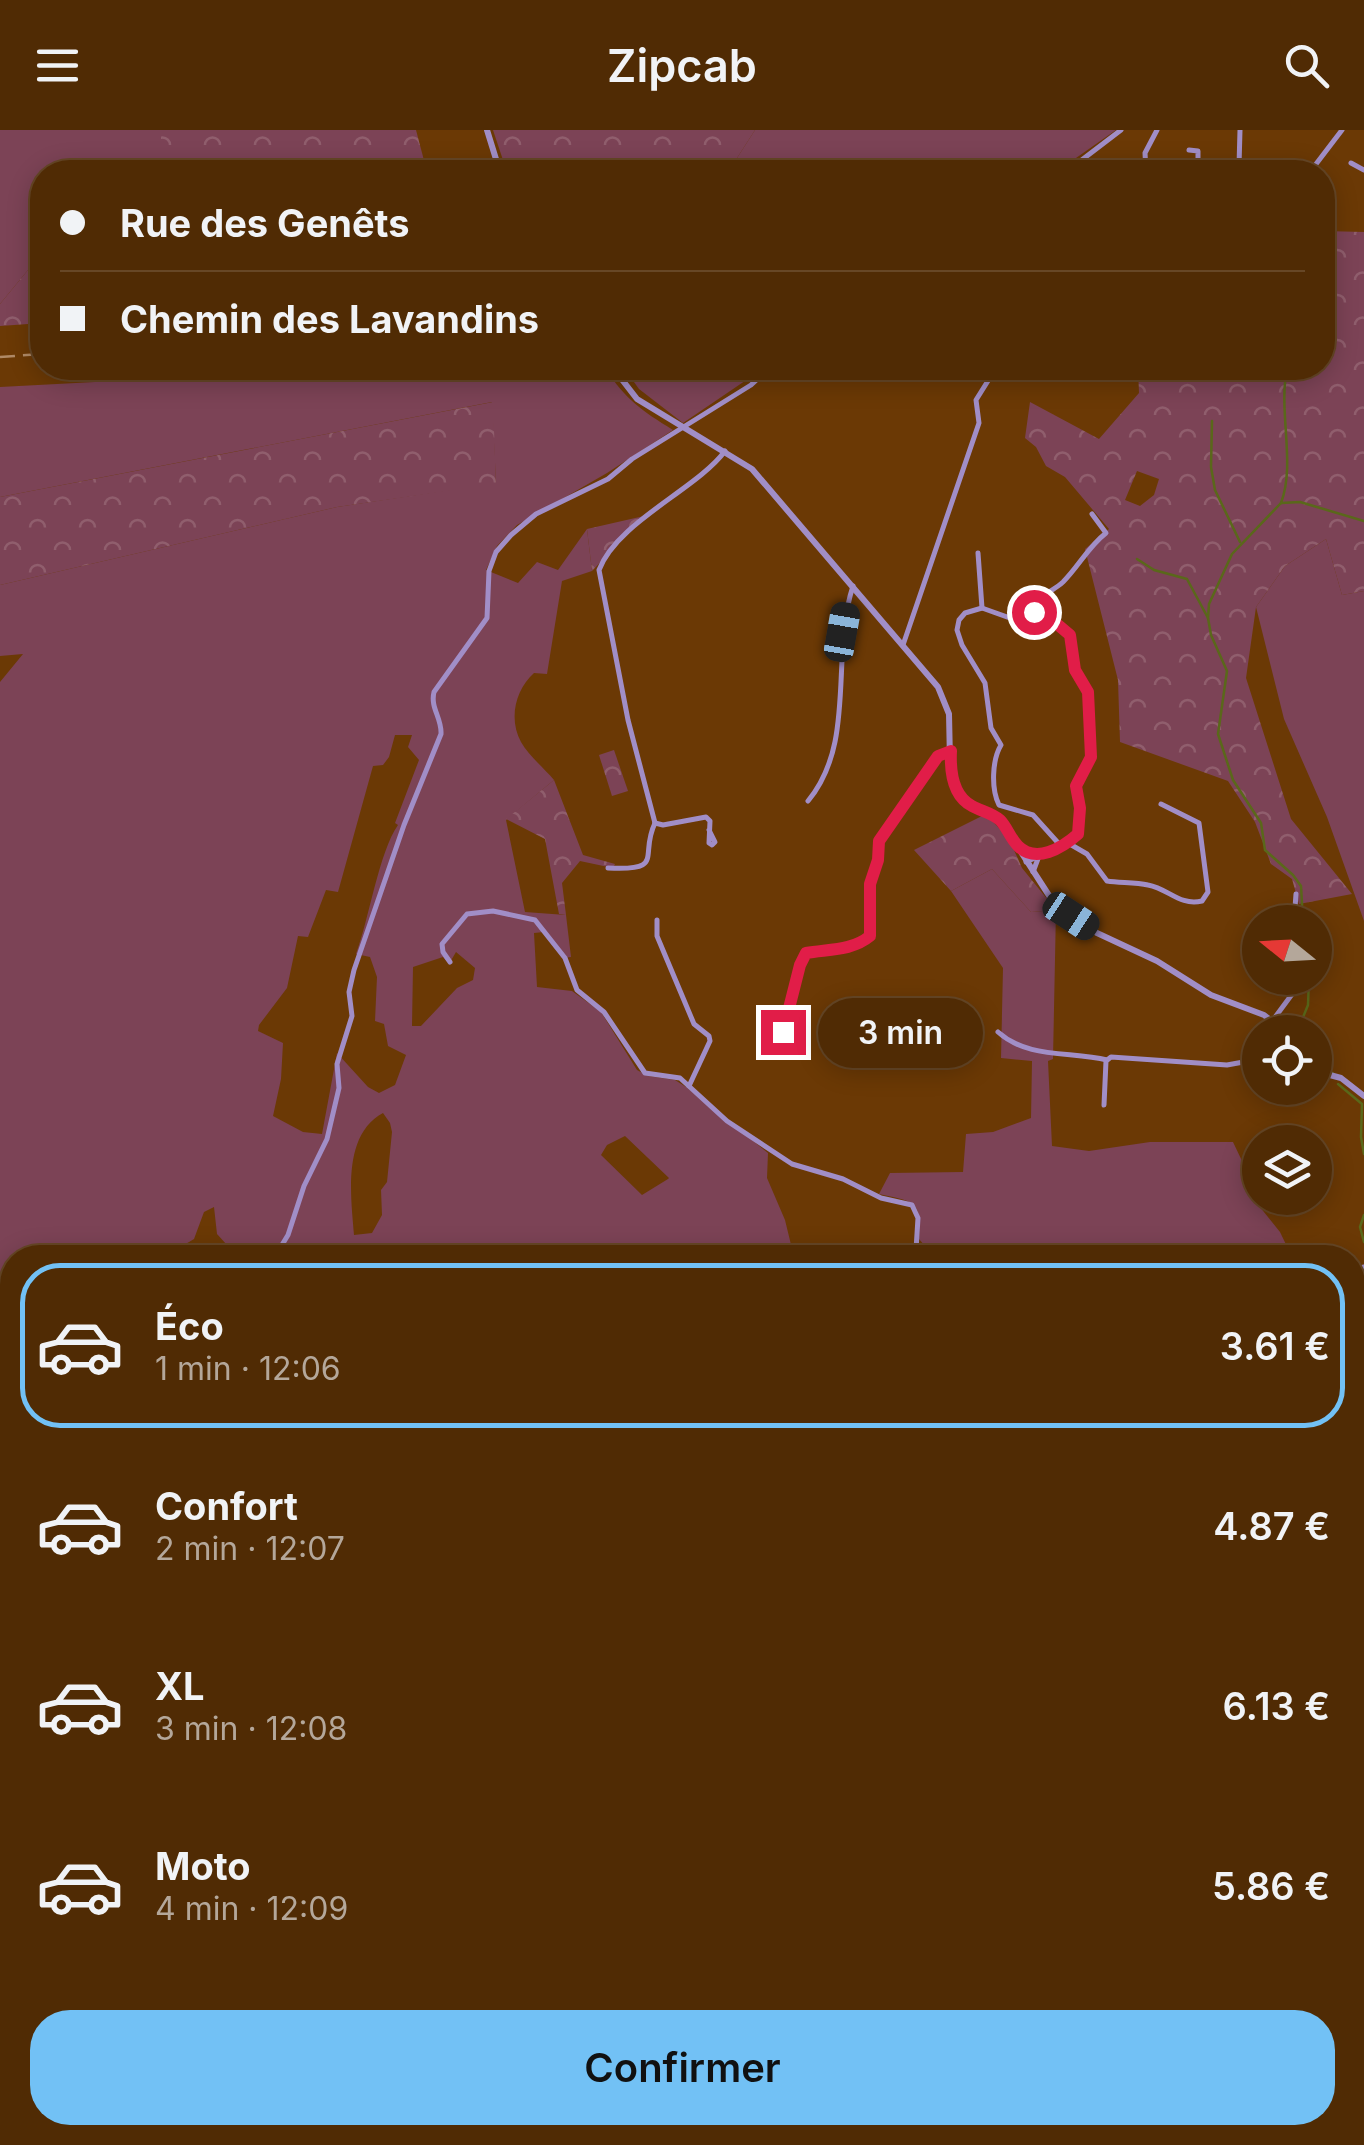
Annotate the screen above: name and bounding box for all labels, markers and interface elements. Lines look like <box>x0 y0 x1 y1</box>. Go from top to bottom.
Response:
icon: menu <box>30 38 85 93</box>
text: Zipcab <box>607 38 757 93</box>
icon: search <box>1279 38 1334 93</box>
text: Rue des Genêts <box>120 200 410 246</box>
text: Chemin des Lavandins <box>120 296 539 342</box>
route start <box>1012 590 1057 635</box>
car <box>822 600 862 664</box>
car <box>1038 887 1104 945</box>
north arrow <box>1242 905 1332 995</box>
map controls <box>1242 905 1332 1215</box>
callout: 3 min <box>818 997 983 1067</box>
route end <box>761 1010 806 1055</box>
text: 3 min <box>858 1013 943 1052</box>
button: locate <box>1242 1015 1332 1105</box>
button: layers <box>1242 1125 1332 1215</box>
icon: car <box>35 1301 125 1391</box>
text: Éco <box>155 1303 224 1349</box>
text: 3.61 € <box>1220 1323 1330 1369</box>
text: 1 min · 12:06 <box>155 1349 341 1388</box>
icon: car <box>35 1481 125 1571</box>
text: Confort <box>155 1483 298 1529</box>
text: 4.87 € <box>1213 1503 1330 1549</box>
text: 2 min · 12:07 <box>155 1529 345 1568</box>
icon: car <box>35 1661 125 1751</box>
text: XL <box>155 1663 205 1709</box>
text: 6.13 € <box>1223 1683 1330 1729</box>
text: 3 min · 12:08 <box>155 1709 347 1748</box>
icon: car <box>35 1841 125 1931</box>
text: Moto <box>155 1843 251 1889</box>
text: 5.86 € <box>1212 1863 1330 1909</box>
text: 4 min · 12:09 <box>155 1889 348 1928</box>
button: Confirmer <box>30 2010 1335 2125</box>

